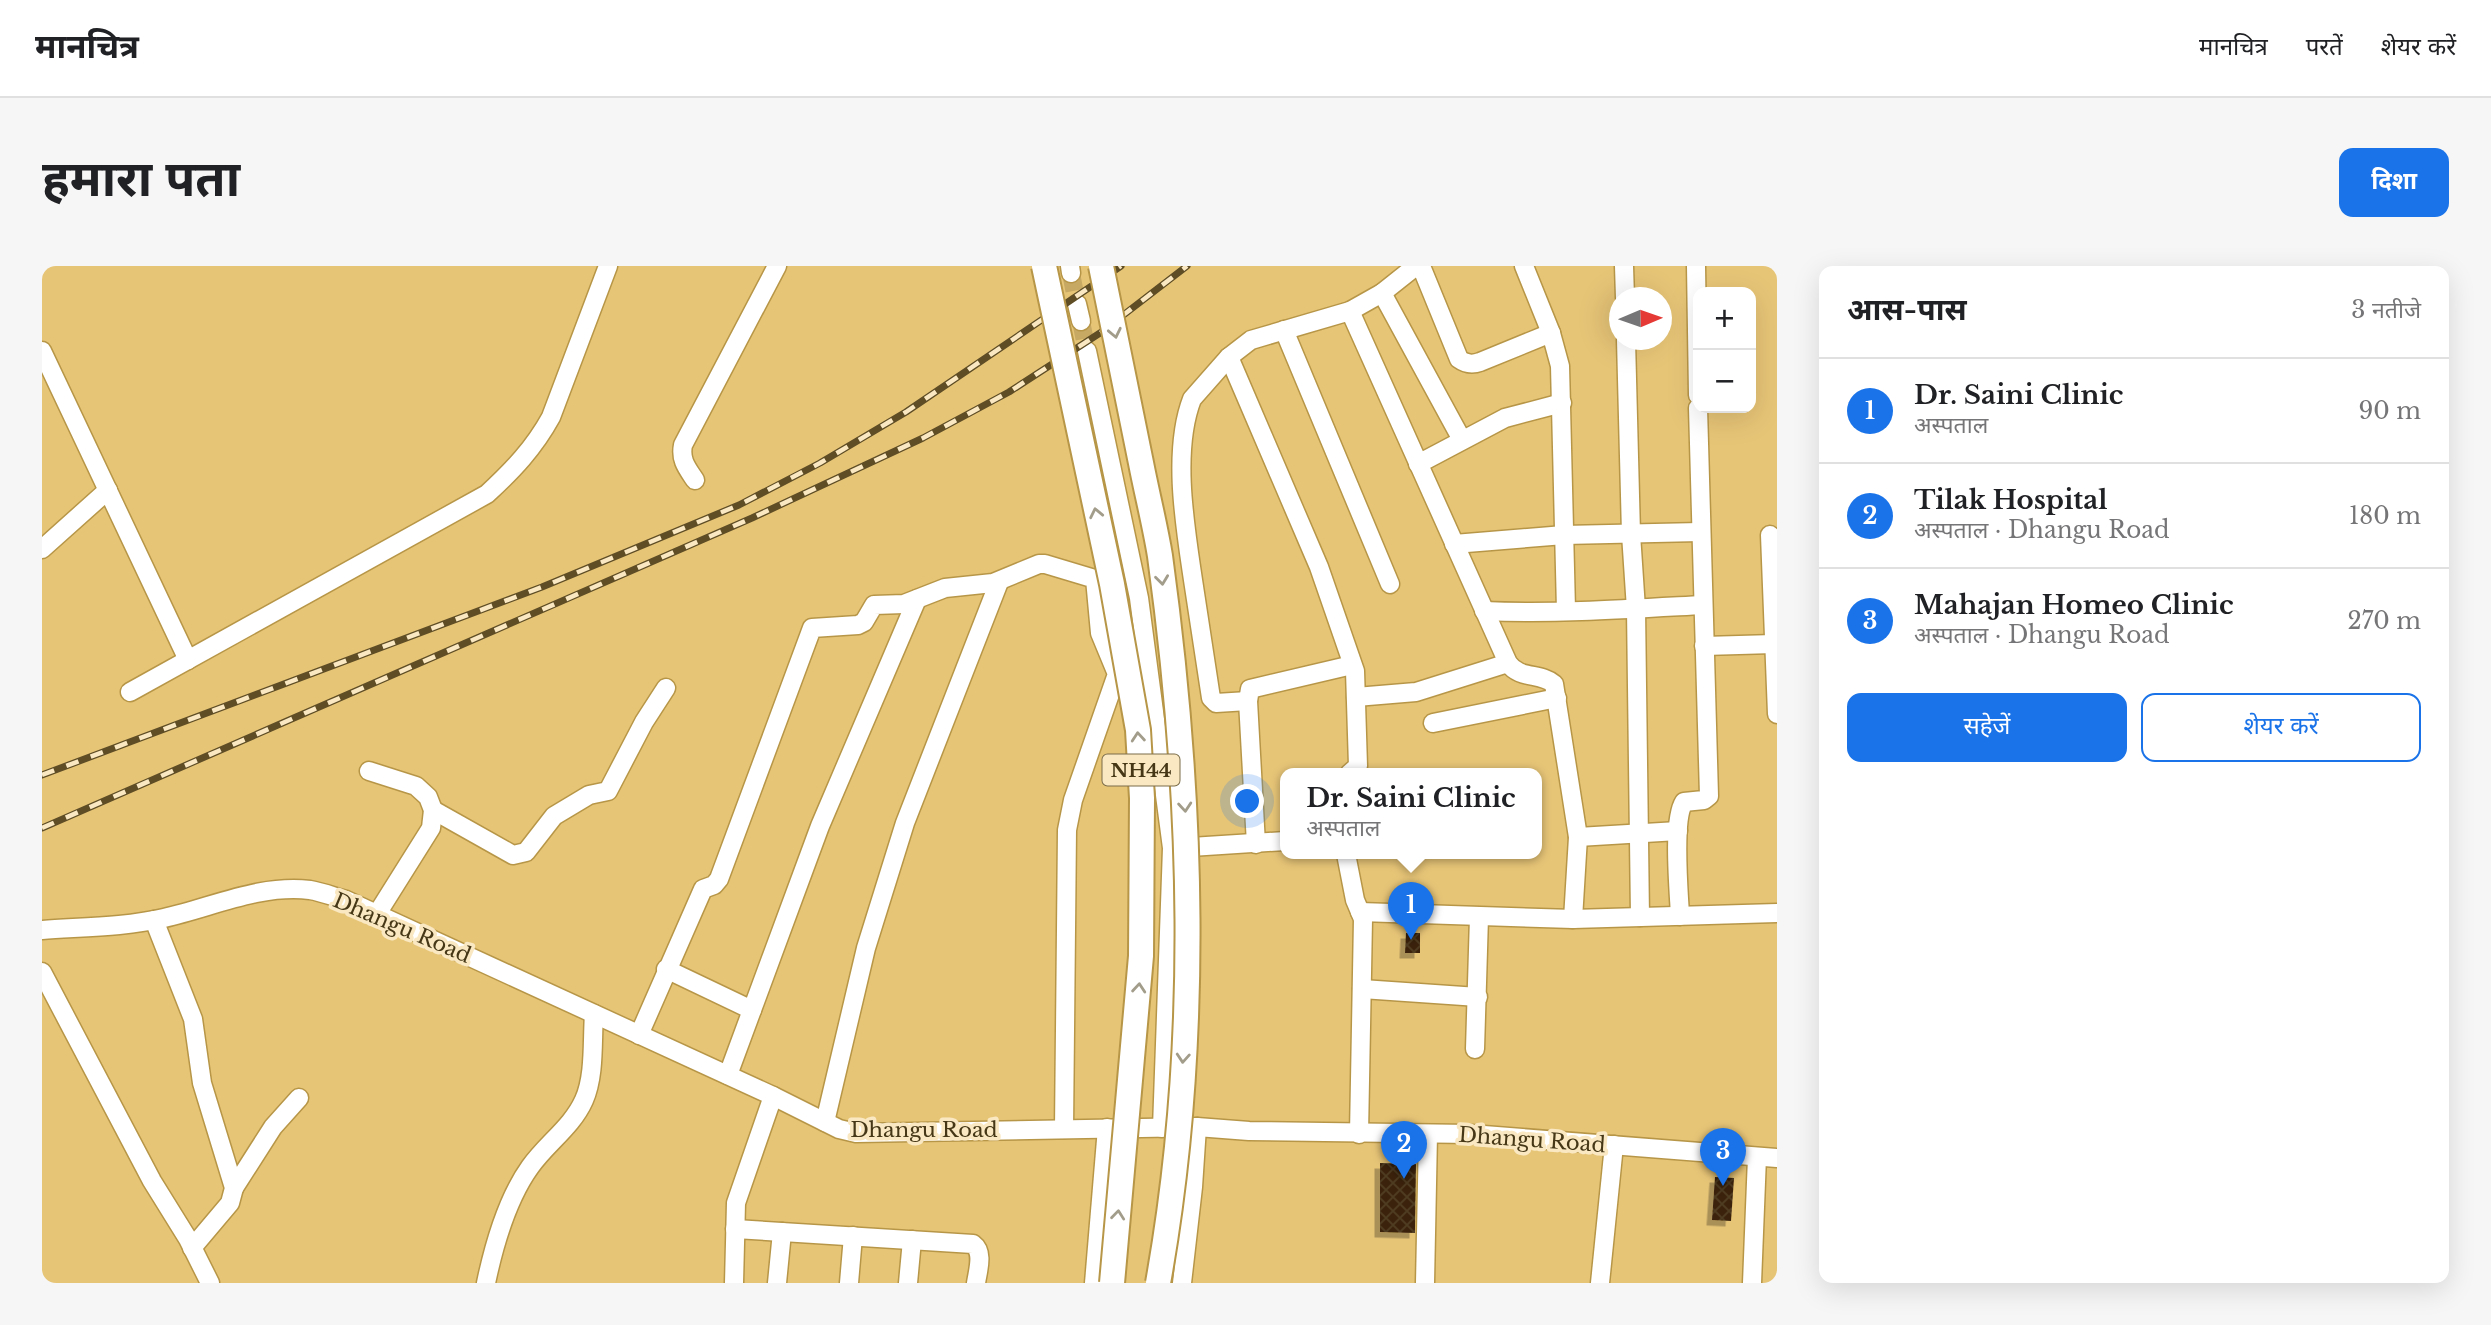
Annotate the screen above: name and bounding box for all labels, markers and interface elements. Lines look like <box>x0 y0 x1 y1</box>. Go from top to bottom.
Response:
text: मानचित्र <box>35 26 139 67</box>
text: मानचित्र <box>2199 32 2268 61</box>
text: परतें <box>2306 32 2343 61</box>
text: शेयर करें <box>2381 32 2456 61</box>
text: हमारा पता <box>42 148 240 209</box>
button: दिशा <box>2339 148 2449 217</box>
north arrow <box>1609 287 1672 350</box>
map controls <box>1693 287 1756 413</box>
button: + <box>1693 287 1756 350</box>
text: आस-पास <box>1847 291 1967 328</box>
text: 3 नतीजे <box>2351 296 2421 324</box>
one-way arrow <box>1106 327 1121 339</box>
button: − <box>1693 350 1756 413</box>
text: Dr. Saini Clinic <box>1914 379 2124 411</box>
text: 1 <box>1865 397 1875 425</box>
text: 90 m <box>2359 397 2421 425</box>
text: अस्पताल <box>1914 411 1988 439</box>
text: Tilak Hospital <box>1914 484 2107 516</box>
text: 2 <box>1863 502 1877 530</box>
text: 180 m <box>2349 502 2421 530</box>
one-way arrow <box>1090 507 1105 519</box>
text: अस्पताल · Dhangu Road <box>1914 516 2170 544</box>
one-way arrow <box>1155 574 1170 586</box>
text: Mahajan Homeo Clinic <box>1914 589 2234 621</box>
text: 3 <box>1863 607 1877 635</box>
text: 270 m <box>2348 607 2421 635</box>
text: अस्पताल · Dhangu Road <box>1914 621 2170 649</box>
button: सहेजें <box>1847 693 2127 762</box>
button: शेयर करें <box>2141 693 2421 762</box>
one-way arrow <box>1131 731 1146 742</box>
road number: NH44 <box>1102 755 1180 786</box>
popup <box>1280 768 1542 859</box>
text: Dr. Saini Clinic <box>1306 782 1516 814</box>
your location <box>1230 784 1264 818</box>
one-way arrow <box>1177 801 1192 812</box>
text: अस्पताल <box>1306 814 1380 842</box>
pin: 1 <box>1388 882 1434 940</box>
street label: Dhangu Road <box>329 887 475 969</box>
one-way arrow <box>1131 983 1146 994</box>
one-way arrow <box>1176 1053 1191 1064</box>
street label: Dhangu Road <box>850 1117 998 1143</box>
pin: 2 <box>1381 1121 1427 1179</box>
street label: Dhangu Road <box>1458 1122 1606 1158</box>
pin: 3 <box>1700 1128 1746 1186</box>
one-way arrow <box>1111 1209 1126 1221</box>

